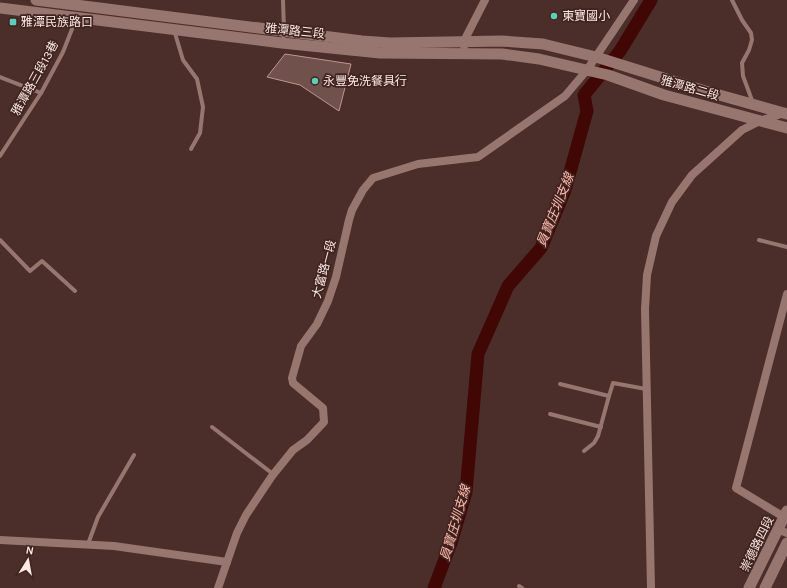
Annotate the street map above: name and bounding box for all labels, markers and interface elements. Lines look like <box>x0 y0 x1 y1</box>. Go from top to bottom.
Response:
place label: 東寶國小 <box>562 9 610 23</box>
marker: 東寶國小 <box>549 11 559 21</box>
place label: 雅潭民族路口 <box>21 15 93 29</box>
marker: 雅潭民族路口 <box>8 17 18 27</box>
street label: 雅潭路三段 <box>264 21 326 41</box>
street label: 雅潭路三段13巷 <box>9 38 61 118</box>
street label: 雅潭路二段 <box>659 73 721 103</box>
place label: 永豐免洗餐具行 <box>323 74 407 88</box>
marker: 永豐免洗餐具行 <box>310 76 320 86</box>
water label: 員寶庄圳支線 <box>533 169 577 249</box>
street label: 大富路一段 <box>309 238 339 300</box>
water label: 員寶庄圳支線 <box>437 482 474 563</box>
street label: 崇德路四段 <box>738 514 776 574</box>
north arrow <box>8 540 48 580</box>
text: N <box>25 544 35 558</box>

